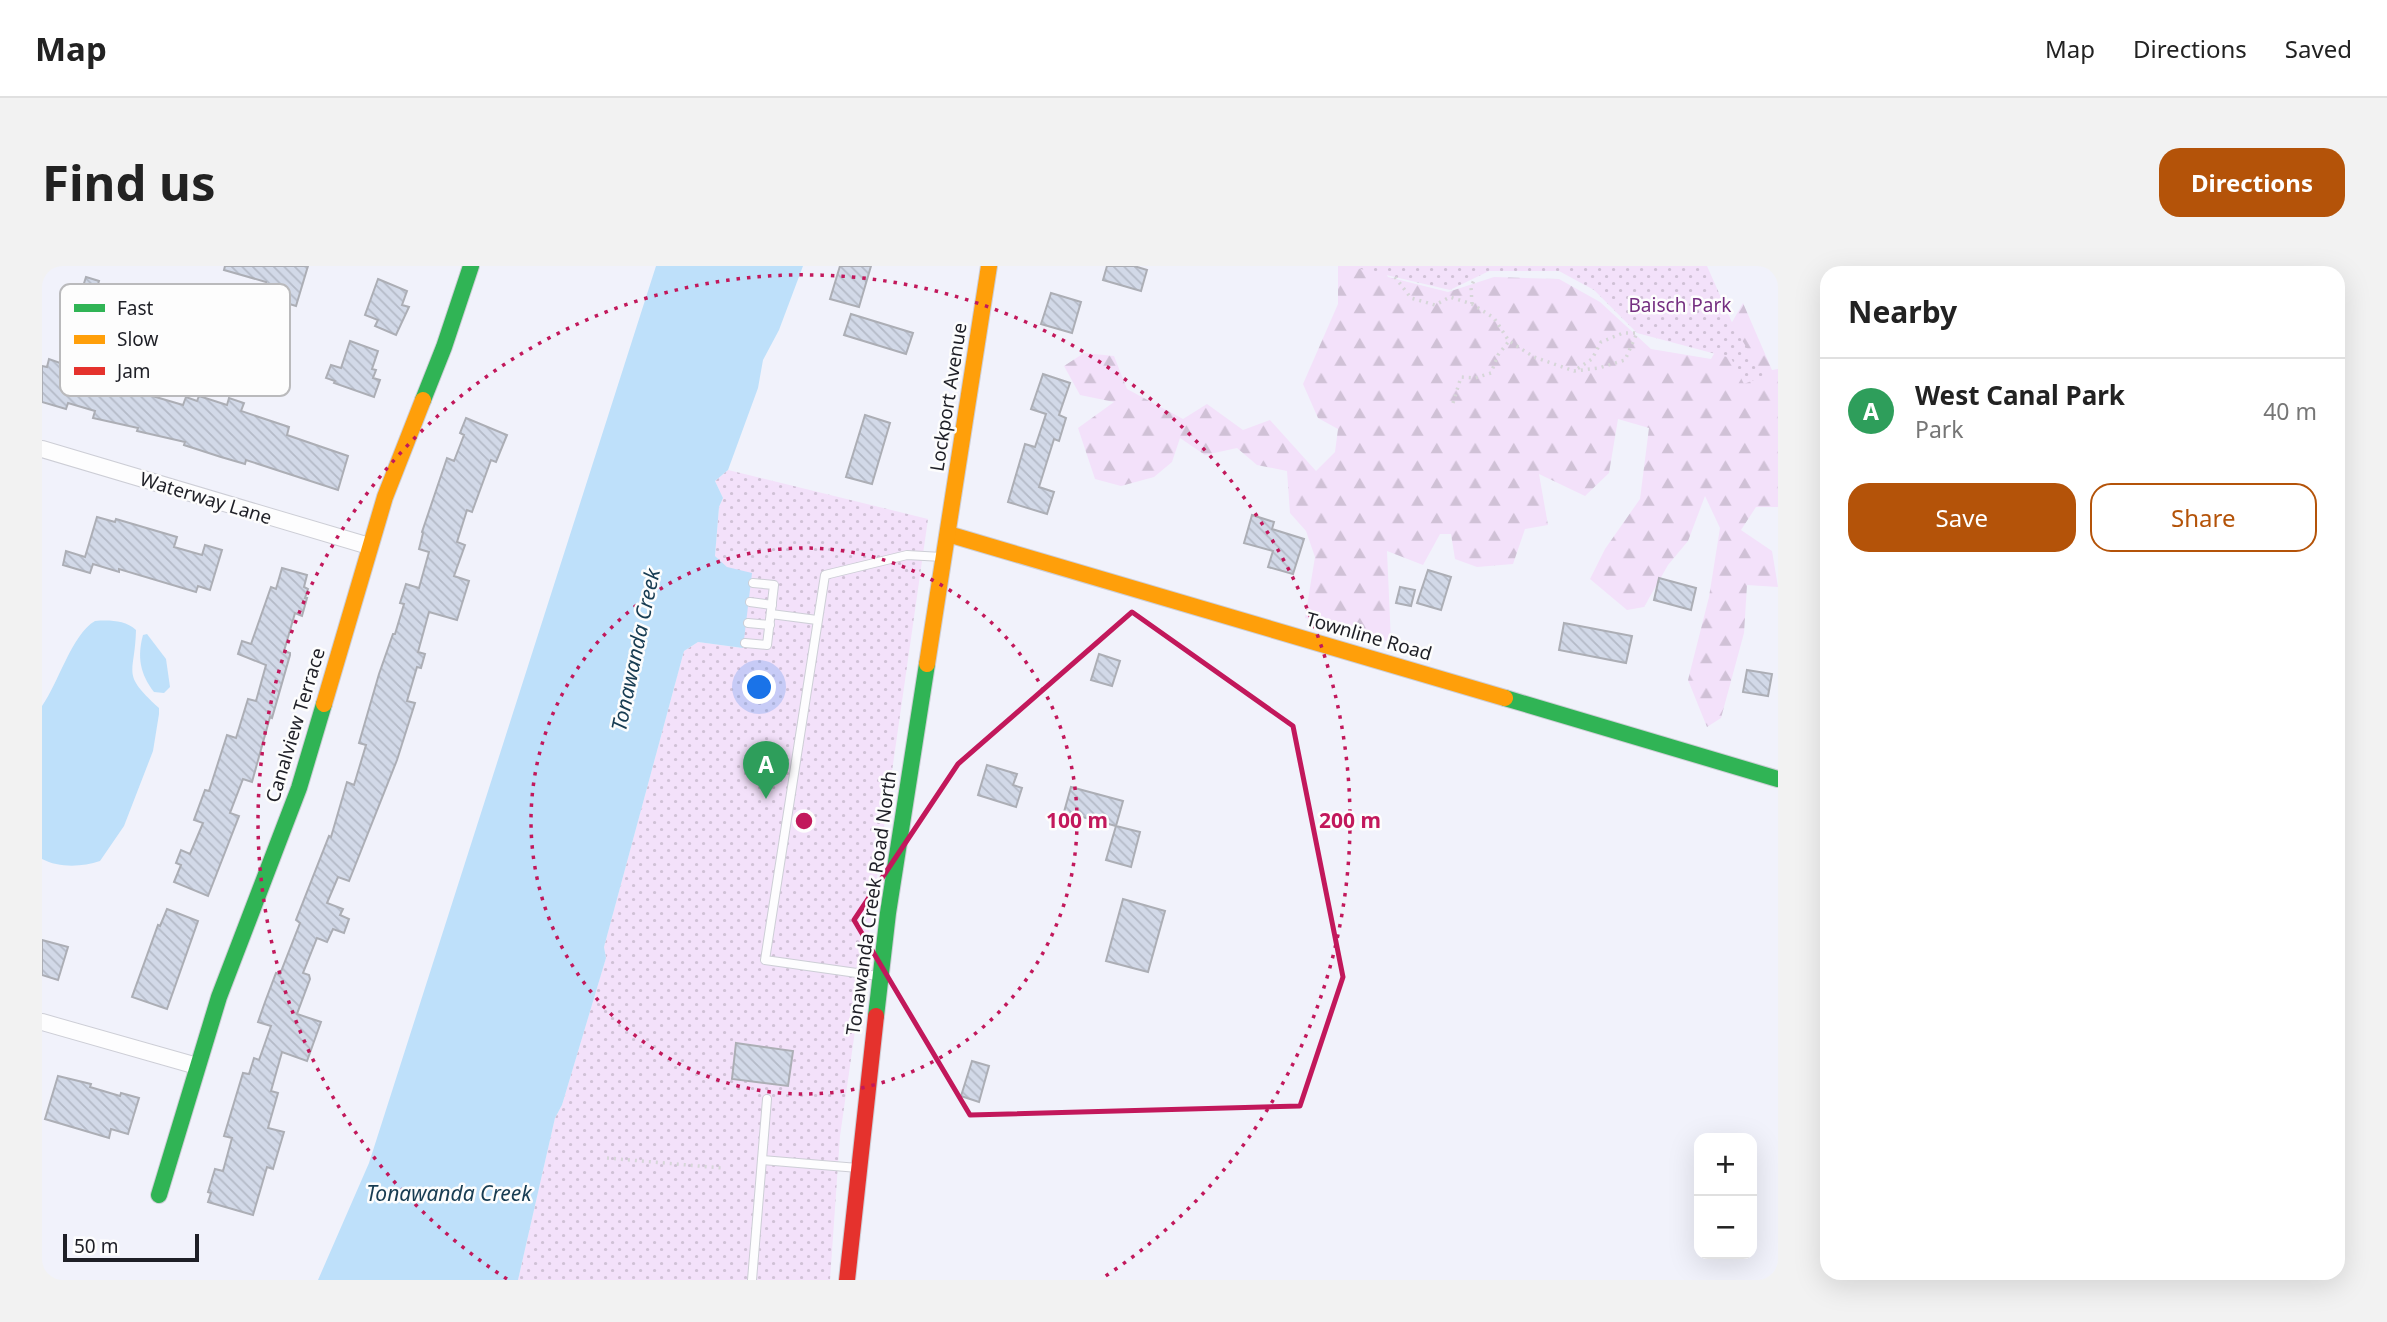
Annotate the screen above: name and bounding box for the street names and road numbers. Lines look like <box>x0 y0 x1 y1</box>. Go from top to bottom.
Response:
street label: Lockport Avenue <box>923 321 973 473</box>
street label: Waterway Lane <box>137 466 275 530</box>
street label: Townline Road <box>1303 606 1435 666</box>
street label: Canalview Terrace <box>259 644 331 806</box>
street label: Tonawanda Creek Road North <box>840 769 902 1037</box>

